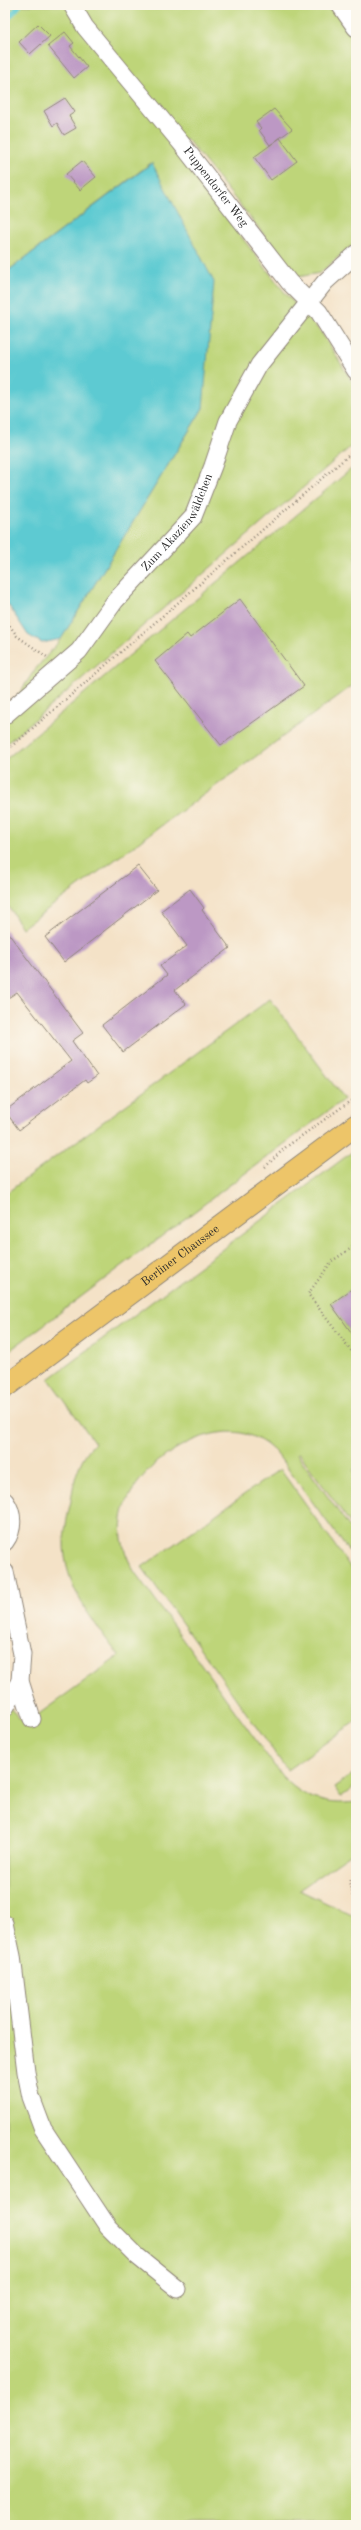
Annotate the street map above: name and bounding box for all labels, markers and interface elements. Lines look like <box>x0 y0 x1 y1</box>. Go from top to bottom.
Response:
street label: Puppendorfer Weg <box>181 145 250 230</box>
street label: Zum Akazienwäldchen <box>140 472 215 574</box>
street label: Berliner Chaussee <box>139 1223 222 1289</box>

